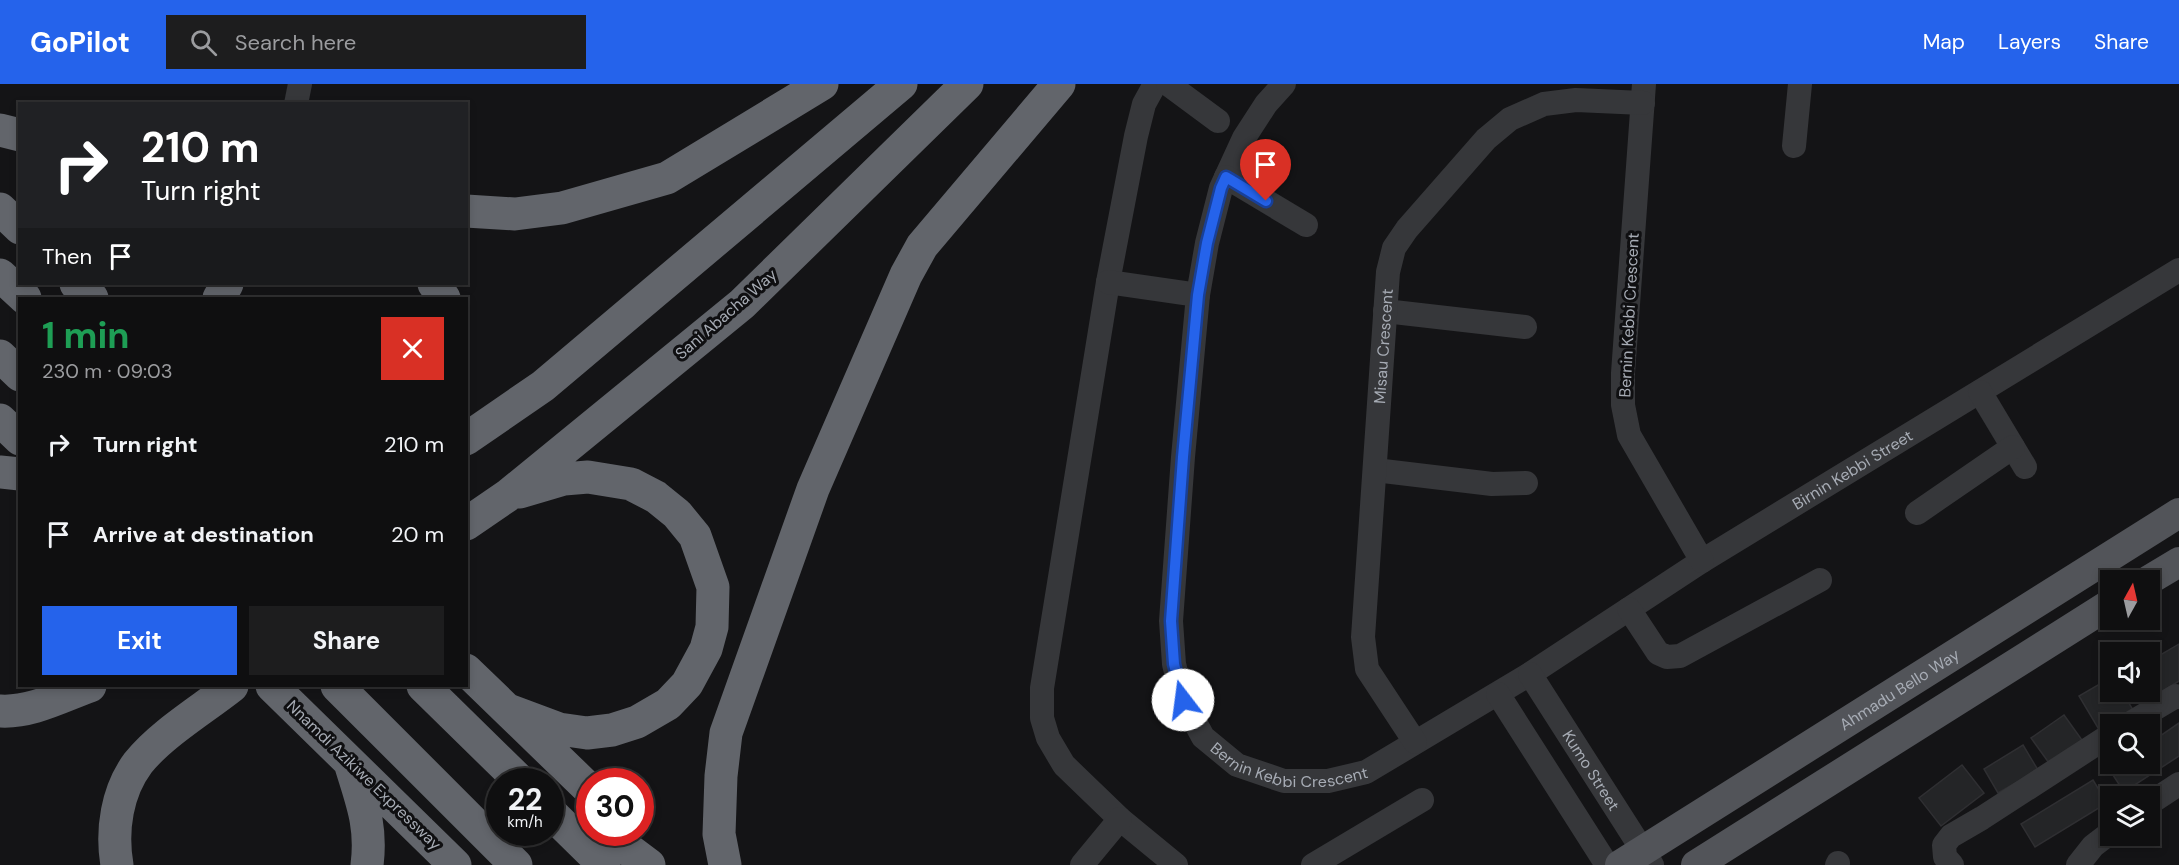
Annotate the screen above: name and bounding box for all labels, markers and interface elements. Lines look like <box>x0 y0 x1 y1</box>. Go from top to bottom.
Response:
search box <box>166 15 586 69</box>
text: GoPilot <box>30 24 130 61</box>
icon: search <box>187 26 220 59</box>
text: Search here <box>235 28 356 57</box>
text: Map <box>1923 28 1965 56</box>
text: Layers <box>1998 28 2061 56</box>
text: Share <box>2094 28 2149 56</box>
text: 210 m <box>141 120 259 175</box>
icon: right <box>42 126 120 204</box>
pin <box>1240 139 1291 201</box>
icon: arrive <box>1249 148 1282 181</box>
text: Turn right <box>141 173 261 208</box>
street label: Bernin Kebbi Crescent <box>1614 232 1644 398</box>
icon: arrive <box>104 240 137 273</box>
text: Then <box>42 242 92 271</box>
street label: Sani Abacha Way <box>671 264 781 364</box>
street label: Misau Crescent <box>1368 288 1397 405</box>
text: 1 min <box>42 312 130 359</box>
button: close <box>381 317 444 380</box>
text: 230 m · 09:03 <box>42 358 173 384</box>
street label: Birnin Kebbi Street <box>1788 425 1916 514</box>
icon: right <box>42 428 75 461</box>
text: Turn right <box>93 430 198 459</box>
text: 210 m <box>384 430 444 459</box>
icon: arrive <box>42 518 75 551</box>
text: Arrive at destination <box>93 520 314 549</box>
text: 20 m <box>391 520 444 549</box>
north arrow <box>2100 570 2160 630</box>
map controls <box>2100 570 2160 846</box>
button: Exit <box>42 606 237 675</box>
button: Share <box>249 606 444 675</box>
button: sound <box>2100 642 2160 702</box>
street label: Ahmadu Bello Way <box>1835 643 1963 735</box>
position arrow <box>1151 668 1215 732</box>
street label: Nnamdi Azikiwe Expressway <box>282 696 446 855</box>
button: search <box>2100 714 2160 774</box>
street label: Kumo Street <box>1558 726 1625 814</box>
street label: Bernin Kebbi Crescent <box>1206 737 1370 792</box>
speed limit sign: 30 <box>576 768 654 846</box>
text: 22 <box>508 780 542 819</box>
button: layers <box>2100 786 2160 846</box>
text: km/h <box>507 812 543 832</box>

